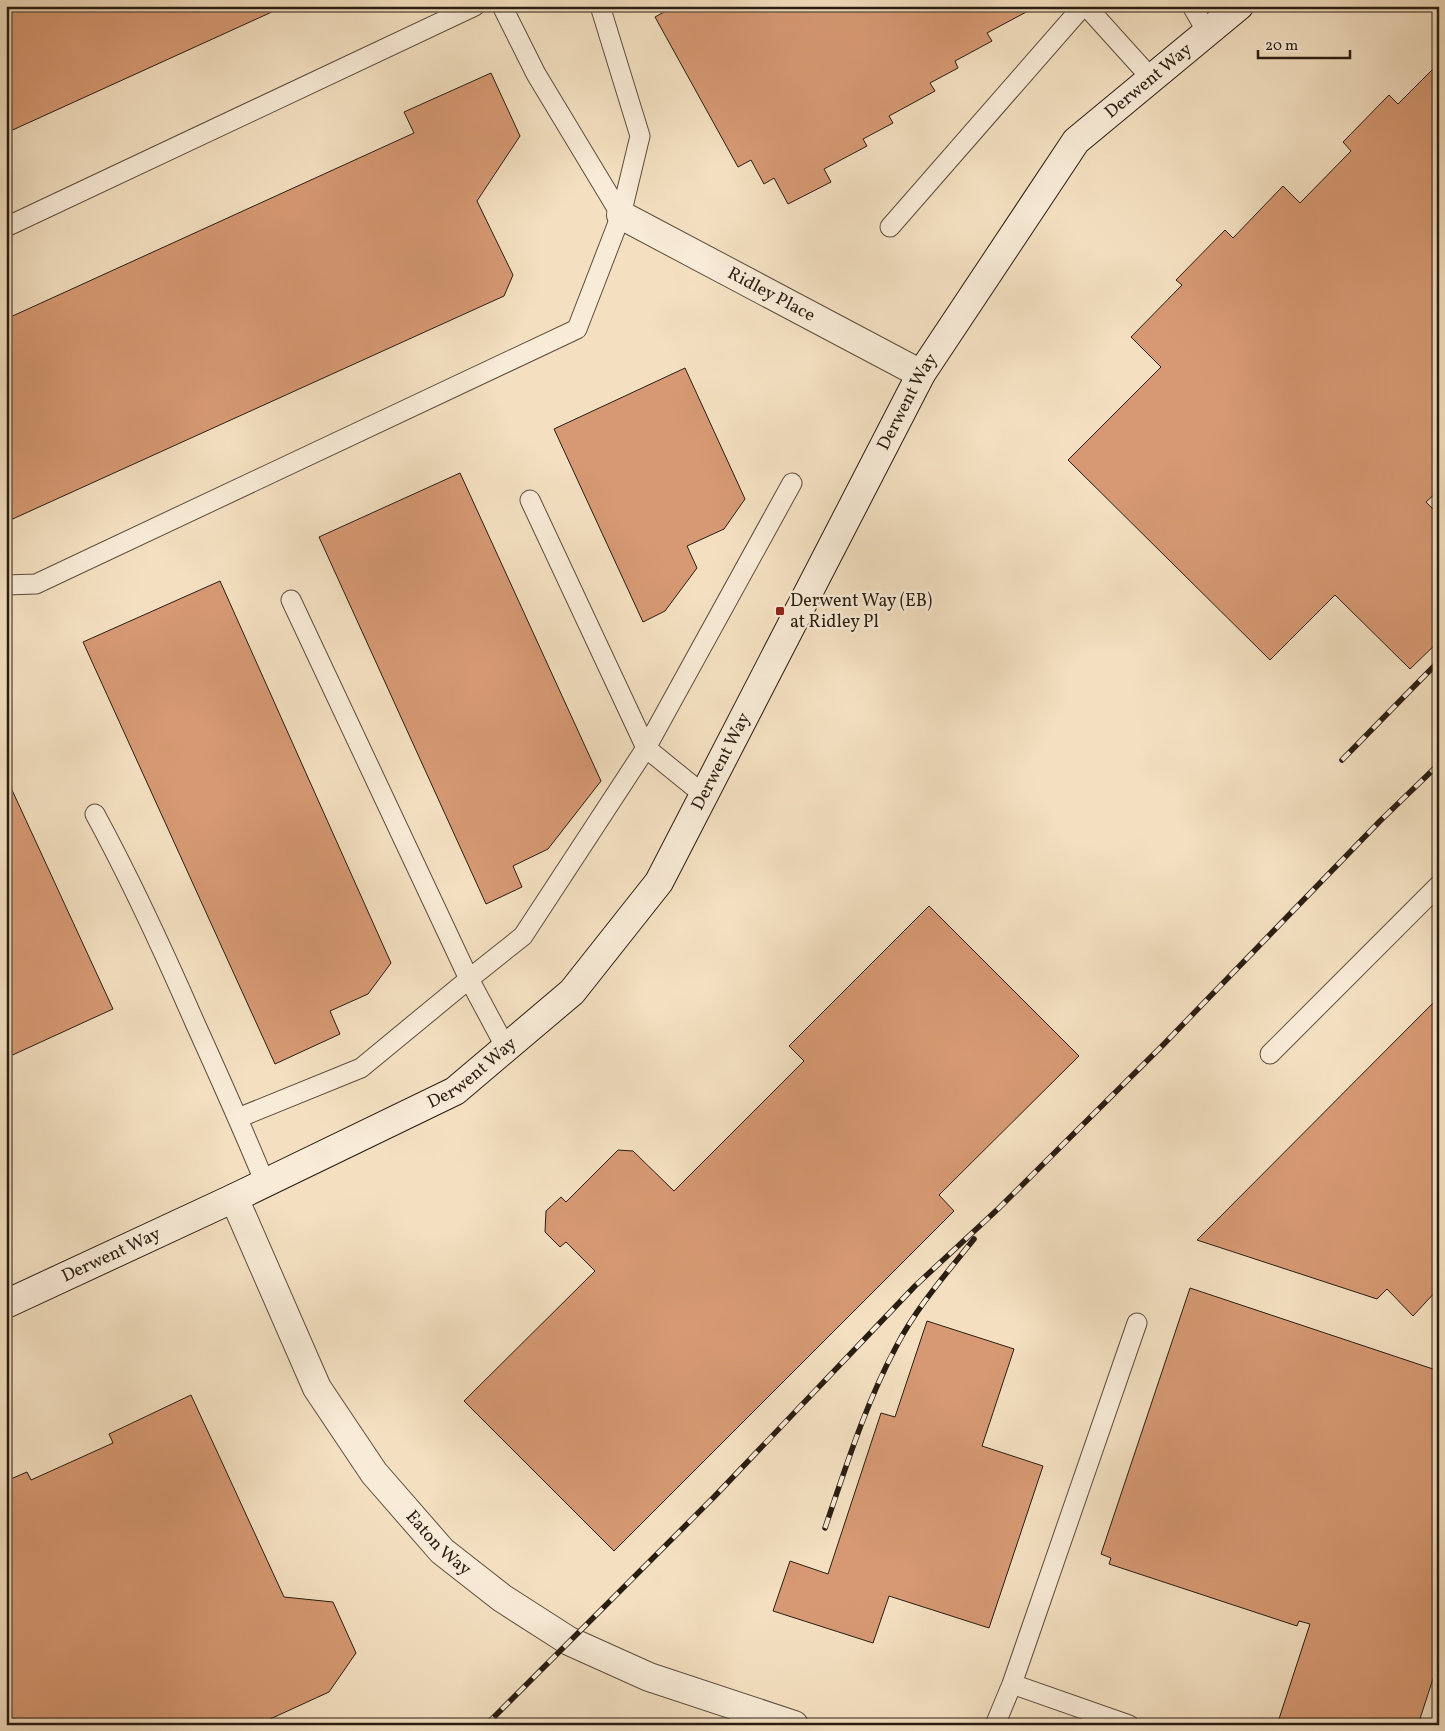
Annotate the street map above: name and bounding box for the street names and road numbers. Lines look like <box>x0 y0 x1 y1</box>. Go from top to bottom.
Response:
street label: Derwent Way <box>1099 37 1198 125</box>
street label: Ridley Place <box>723 261 819 328</box>
street label: Derwent Way <box>871 348 944 455</box>
street label: Derwent Way <box>686 708 757 815</box>
street label: Derwent Way <box>423 1031 522 1115</box>
street label: Derwent Way <box>58 1221 165 1289</box>
street label: Eaton Way <box>400 1505 477 1582</box>

